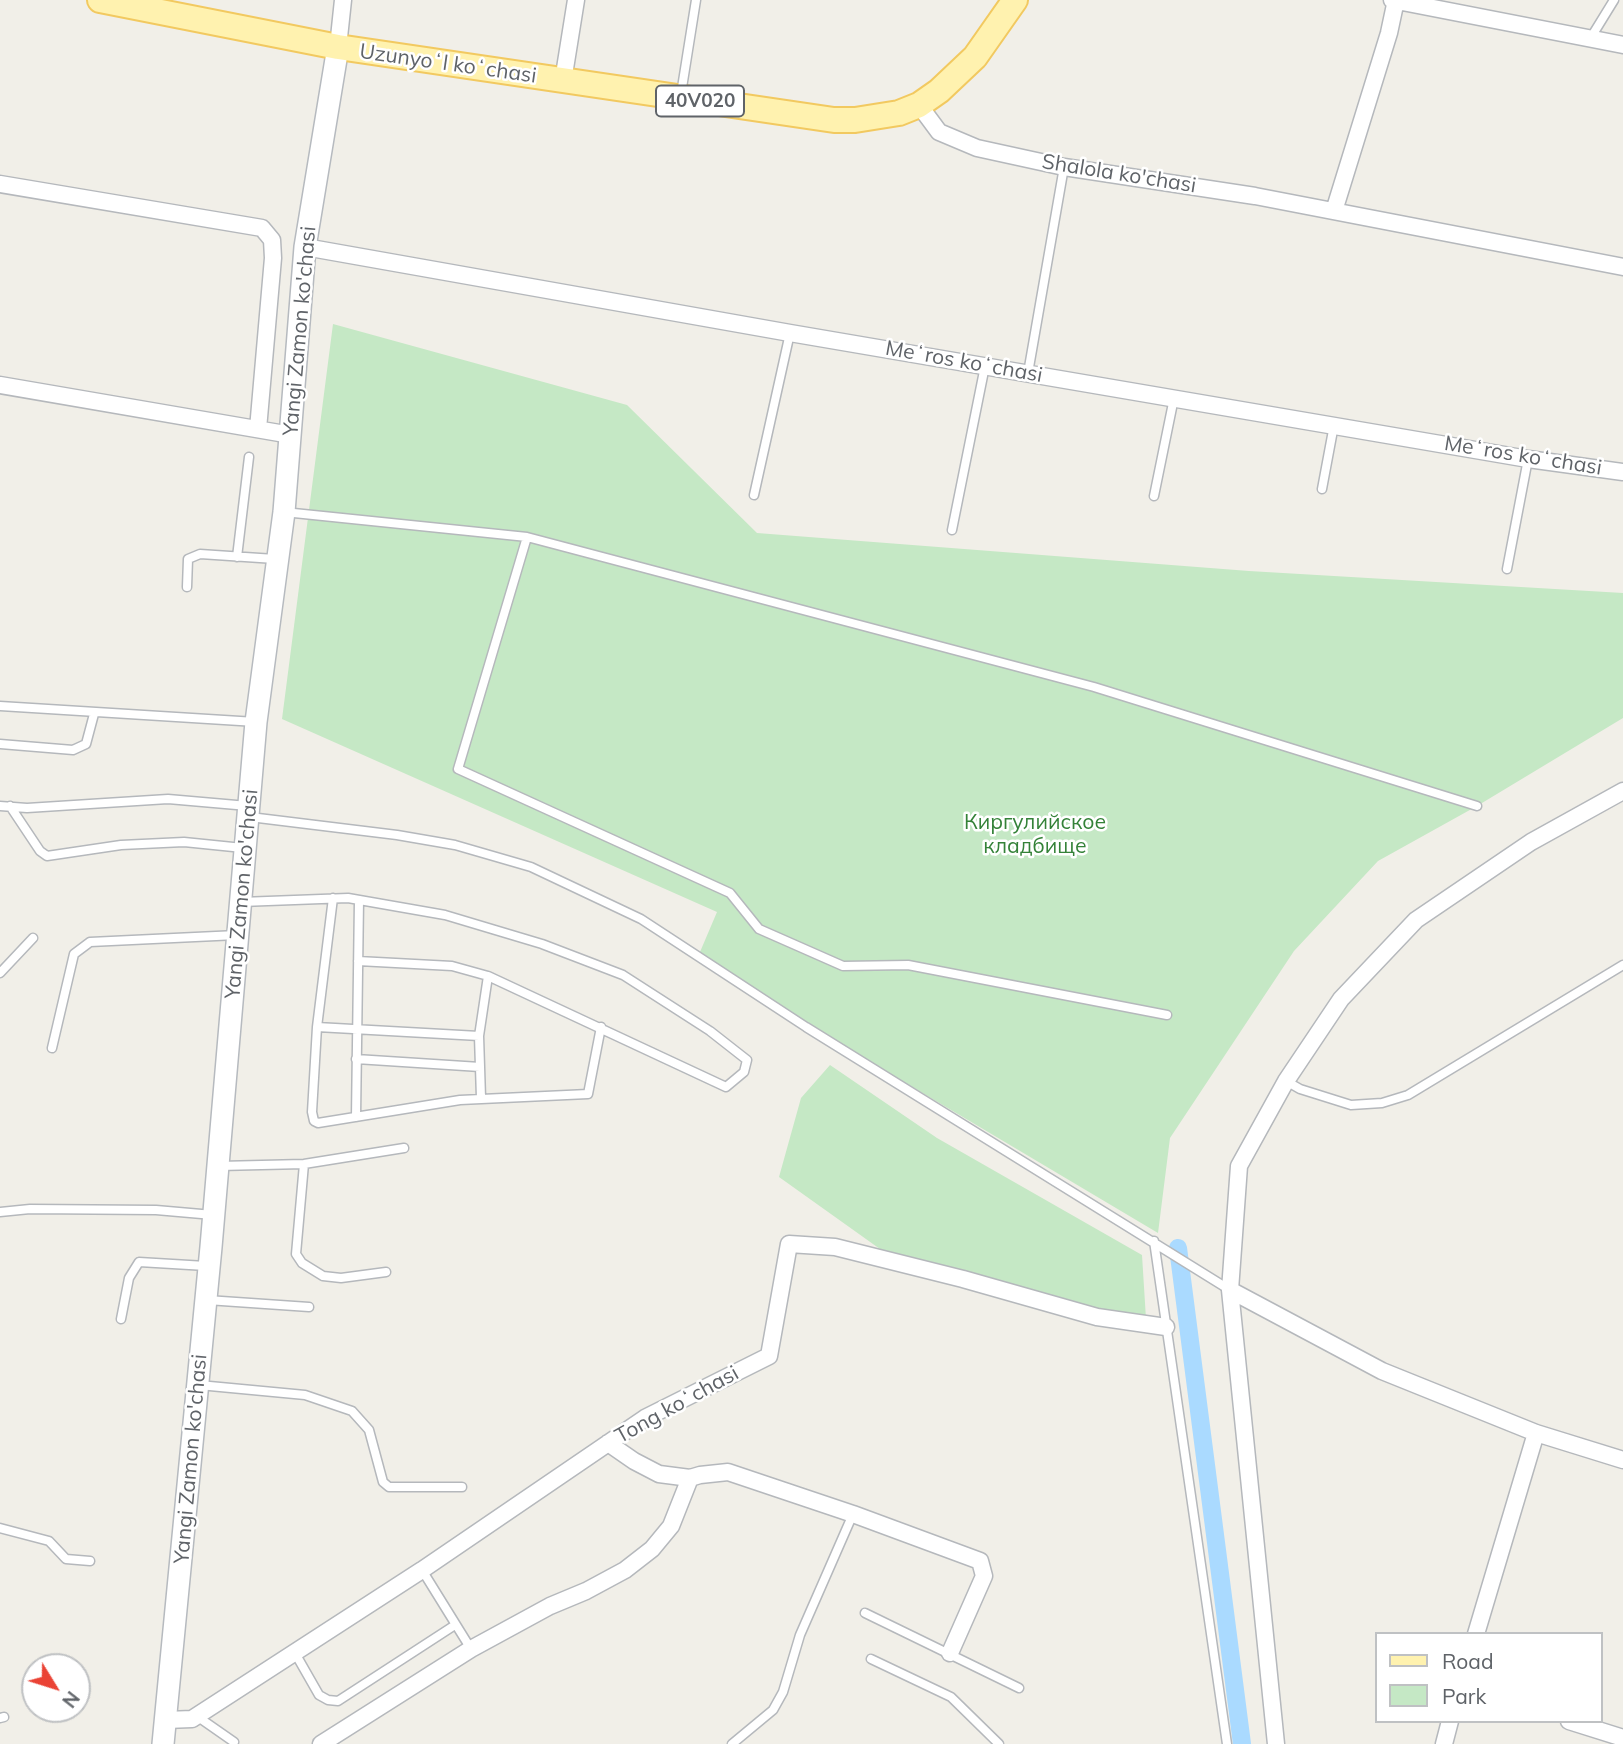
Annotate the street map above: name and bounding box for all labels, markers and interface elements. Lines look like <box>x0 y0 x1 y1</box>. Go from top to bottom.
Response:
street label: Uzunyoʻl koʻchasi <box>358 39 538 89</box>
road number: 40V020 <box>656 86 744 116</box>
street label: Shalola ko'chasi <box>1040 149 1198 199</box>
street label: Yangi Zamon ko'chasi <box>278 225 322 437</box>
street label: Meʻros koʻchasi <box>883 336 1045 388</box>
street label: Meʻros koʻchasi <box>1442 431 1604 481</box>
street label: Yangi Zamon ko'chasi <box>220 788 264 1000</box>
park label: Киргулийское кладбище <box>964 810 1106 860</box>
street label: Yangi Zamon ko'chasi <box>169 1353 213 1565</box>
street label: Tong koʻchasi <box>611 1361 743 1449</box>
legend <box>1374 1632 1602 1723</box>
text: Road <box>1442 1648 1493 1674</box>
north arrow <box>21 1653 91 1723</box>
text: Park <box>1442 1683 1486 1709</box>
text: N <box>57 1687 85 1713</box>

